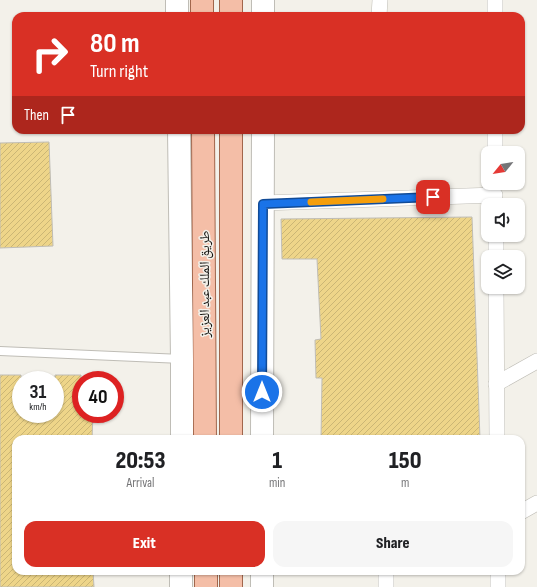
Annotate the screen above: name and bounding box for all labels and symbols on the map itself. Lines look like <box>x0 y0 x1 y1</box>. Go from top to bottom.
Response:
north arrow <box>481 146 525 190</box>
pin <box>416 180 450 214</box>
street label: طريق الملك عبد العزيز <box>196 230 214 339</box>
speed limit sign: 40 <box>72 371 124 423</box>
position arrow <box>241 371 283 413</box>

